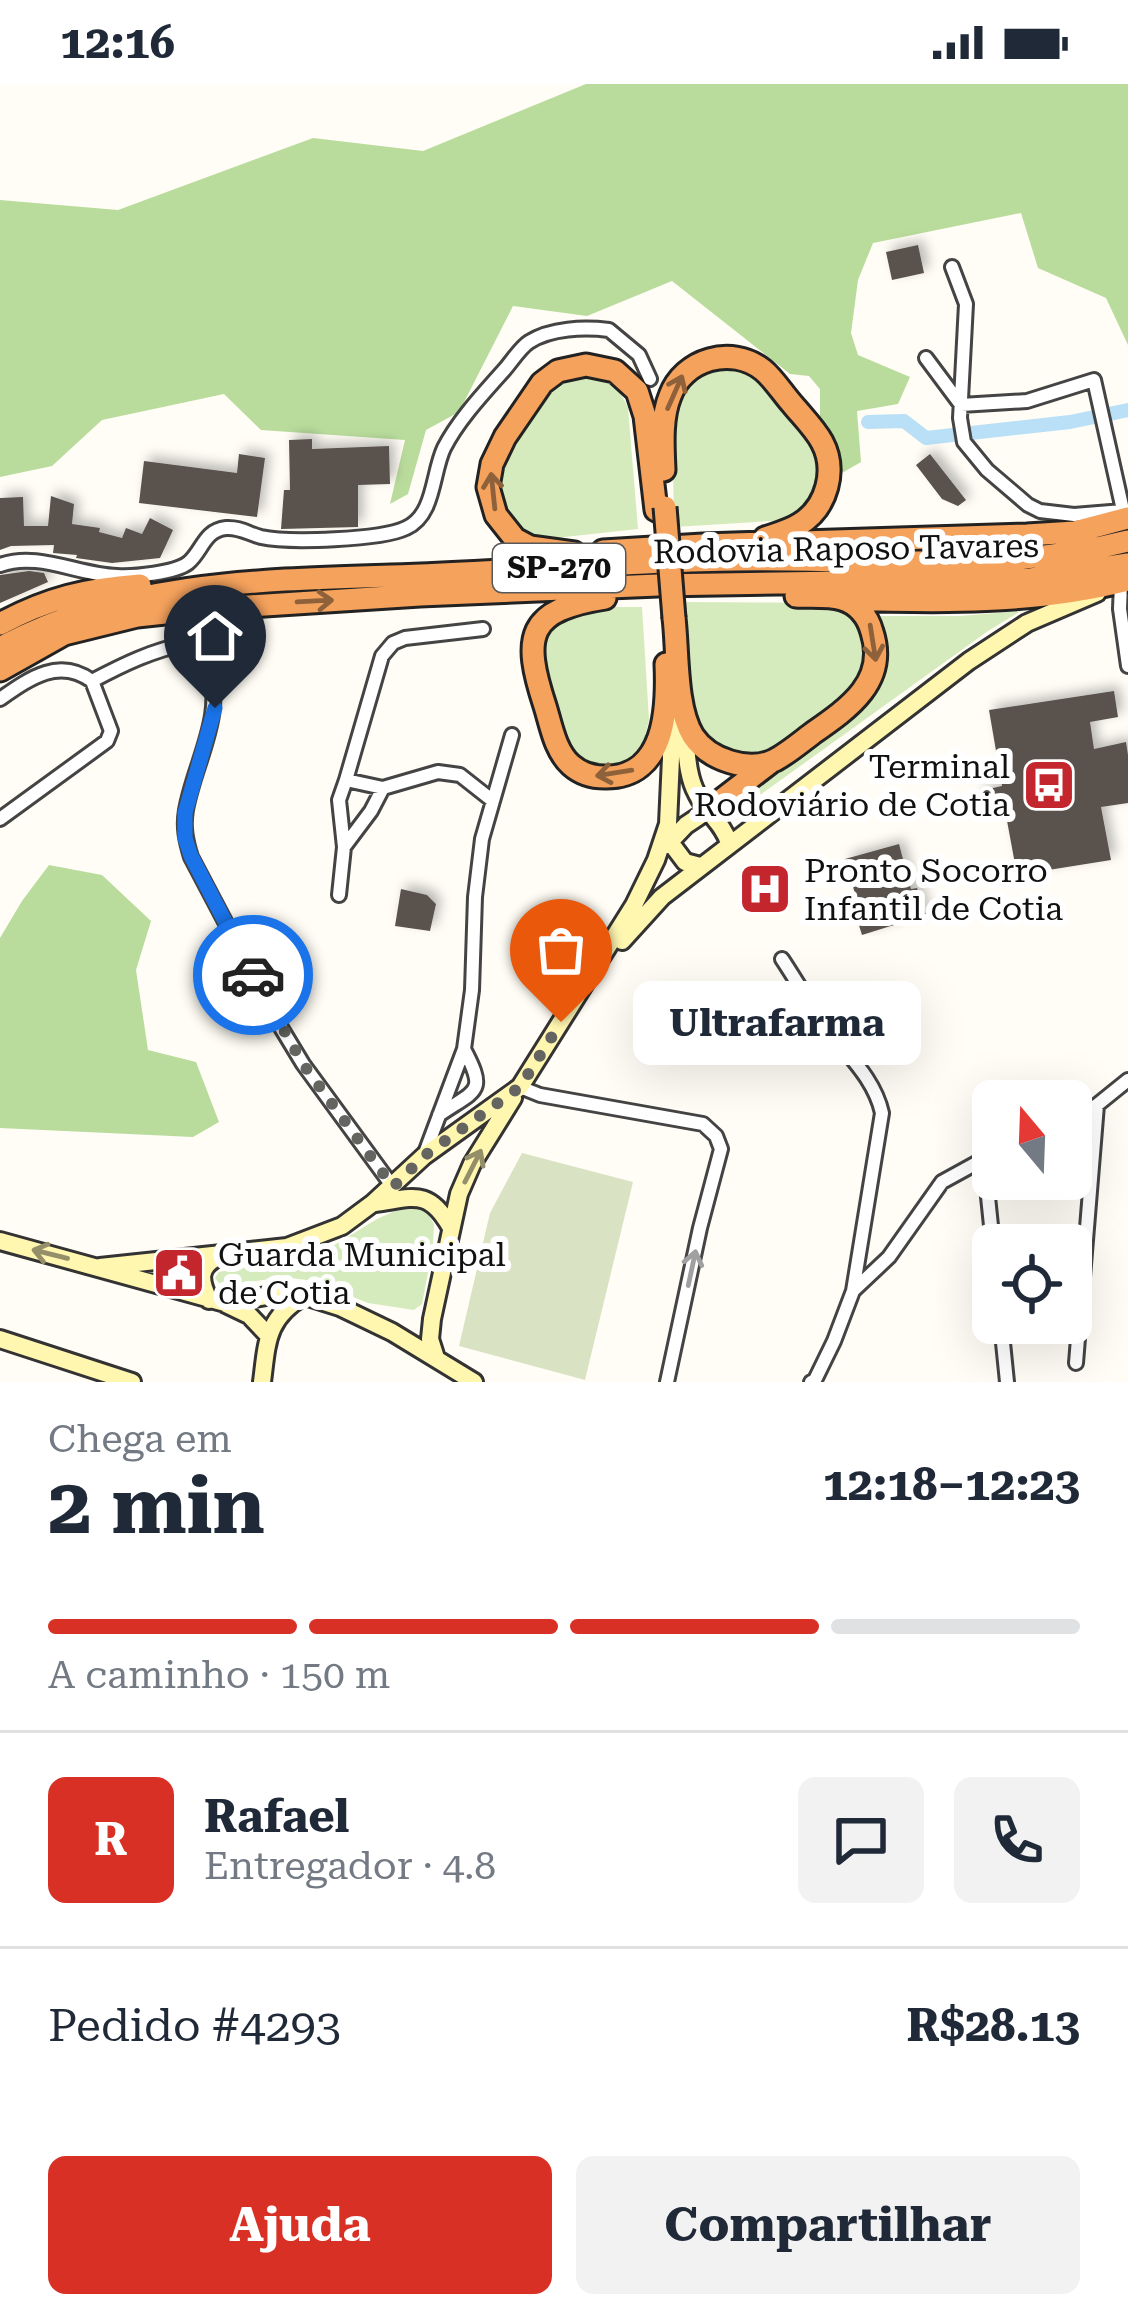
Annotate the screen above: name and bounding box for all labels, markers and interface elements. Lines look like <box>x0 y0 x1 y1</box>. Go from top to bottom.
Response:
text: 12:16 <box>60 16 175 69</box>
one-way arrow <box>665 375 687 411</box>
one-way arrow <box>481 473 504 512</box>
street label: Rodovia Raposo Tavares <box>653 526 1039 571</box>
road number: SP-270 <box>493 544 625 592</box>
pin <box>164 585 266 708</box>
one-way arrow <box>295 589 334 612</box>
icon: home <box>182 603 248 669</box>
one-way arrow <box>862 623 885 662</box>
place label: Terminal Rodoviário de Cotia <box>694 747 1010 824</box>
bus stop icon: Terminal Rodoviário de Cotia <box>1021 757 1077 813</box>
one-way arrow <box>595 763 634 786</box>
place label: Pronto Socorro Infantil de Cotia <box>804 851 1063 928</box>
hospital icon: Pronto Socorro Infantil de Cotia <box>737 861 793 917</box>
pin <box>510 899 612 1022</box>
courier <box>193 915 313 1035</box>
icon: bag <box>528 917 594 983</box>
icon: car <box>220 942 286 1008</box>
callout: Ultrafarma <box>633 980 921 1064</box>
text: Ultrafarma <box>669 1000 885 1046</box>
north arrow <box>972 1080 1092 1200</box>
map controls <box>972 1080 1092 1344</box>
one-way arrow <box>462 1148 485 1184</box>
button: locate <box>972 1224 1092 1344</box>
place label: Guarda Municipal de Cotia <box>218 1235 506 1312</box>
one-way arrow <box>32 1242 70 1264</box>
public building icon: Guarda Municipal de Cotia <box>151 1245 207 1301</box>
one-way arrow <box>681 1249 704 1287</box>
text: Chega em <box>48 1416 232 1462</box>
text: 12:18–12:23 <box>823 1458 1080 1511</box>
text: 2 min <box>48 1461 265 1552</box>
text: A caminho · 150 m <box>48 1652 390 1698</box>
button: chat <box>798 1777 924 1903</box>
button: phone <box>954 1777 1080 1903</box>
text: Rafael <box>204 1790 349 1843</box>
text: R <box>94 1813 128 1866</box>
text: Entregador · 4.8 <box>204 1843 496 1889</box>
text: Pedido #4293 <box>48 1999 341 2052</box>
text: R$28.13 <box>906 1999 1080 2052</box>
button: Ajuda <box>48 2156 552 2294</box>
button: Compartilhar <box>576 2156 1080 2294</box>

